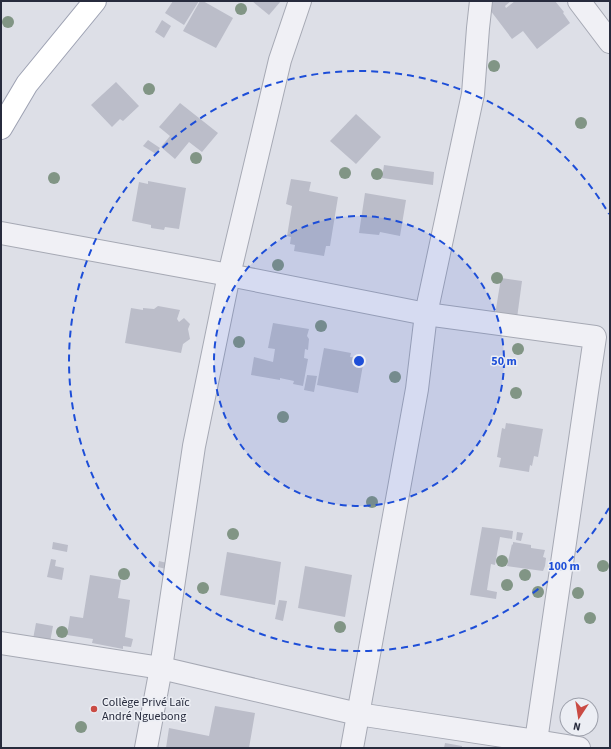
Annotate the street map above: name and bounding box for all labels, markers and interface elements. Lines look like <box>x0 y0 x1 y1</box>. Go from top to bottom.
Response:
text: 50 m <box>491 353 517 370</box>
centre of rings <box>352 354 366 368</box>
text: 100 m <box>548 558 580 575</box>
place label: Collège Privé Laïc André Nguebong <box>102 694 190 725</box>
north arrow <box>559 697 599 737</box>
marker: Collège Privé Laïc André Nguebong <box>89 704 99 714</box>
text: N <box>572 718 582 734</box>

